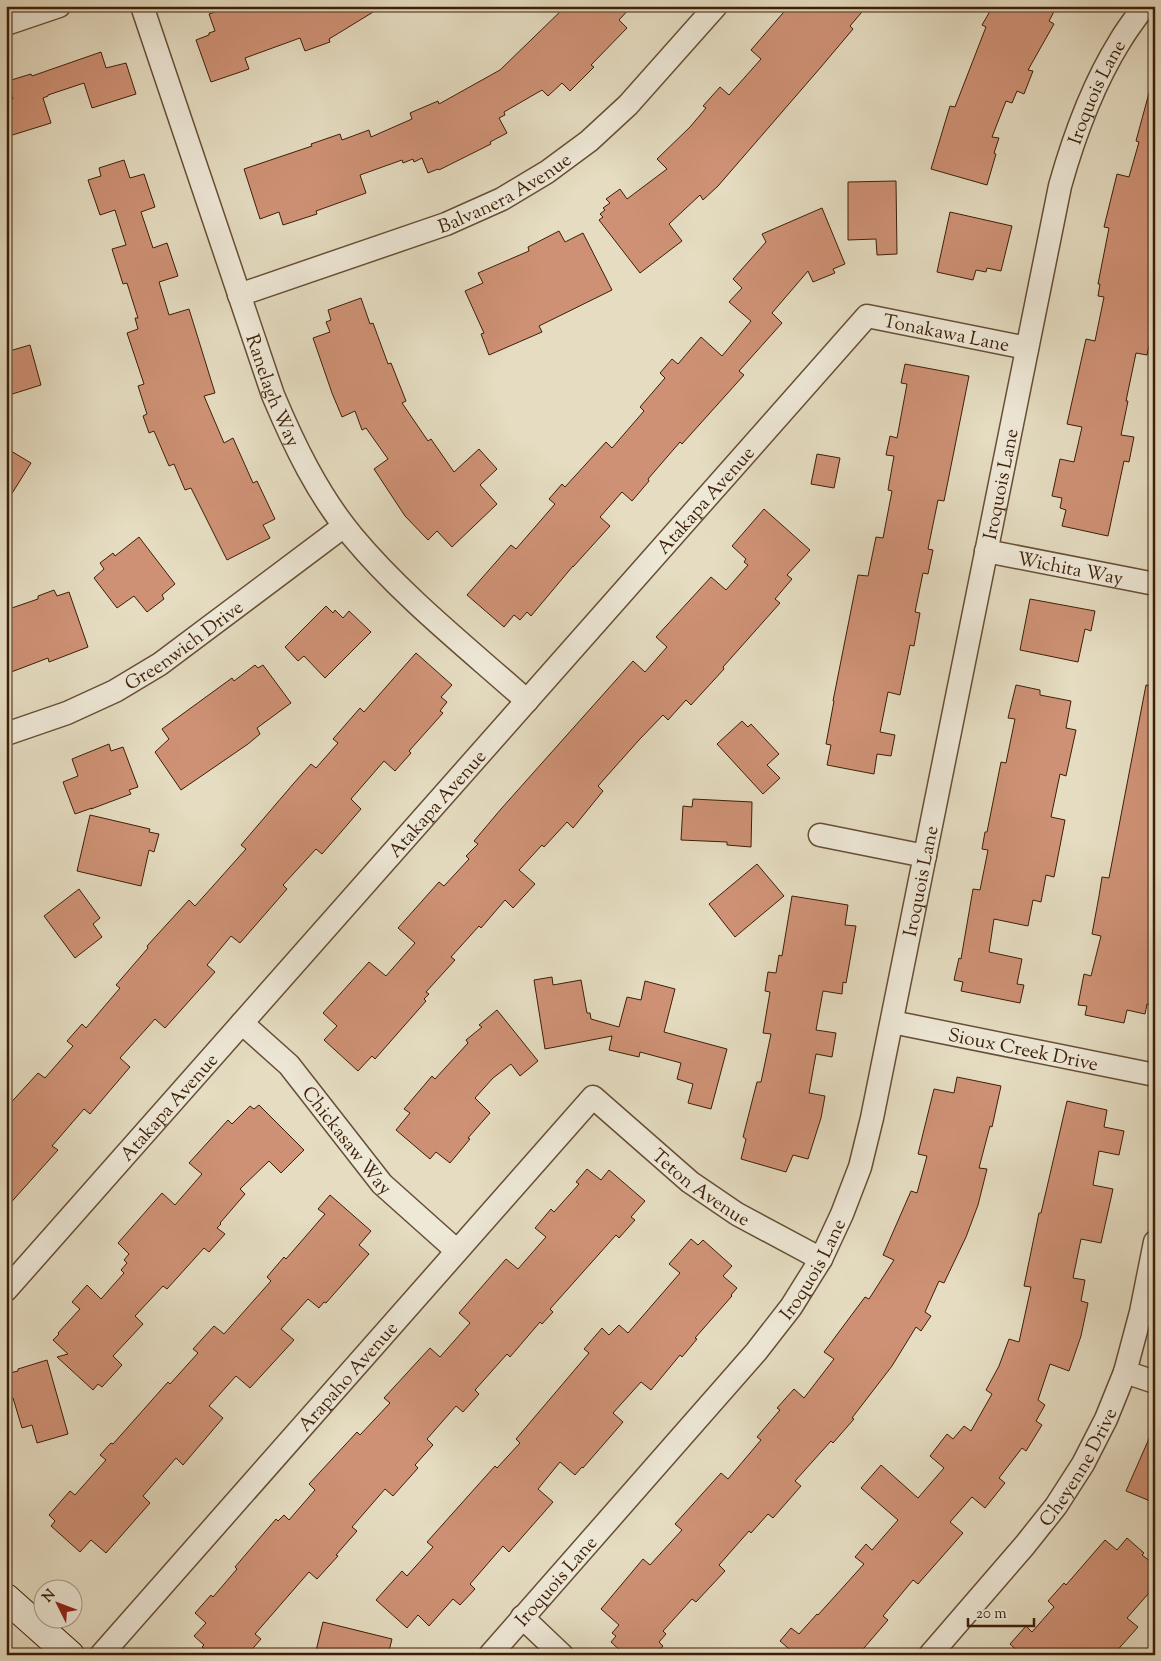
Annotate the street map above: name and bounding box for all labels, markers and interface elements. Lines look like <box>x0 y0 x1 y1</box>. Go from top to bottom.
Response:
street label: Iroquois Lane <box>1063 35 1134 149</box>
street label: Balvanera Avenue <box>435 147 578 242</box>
street label: Tonakawa Lane <box>880 309 1012 360</box>
street label: Ranelagh Way <box>237 331 306 452</box>
street label: Iroquois Lane <box>978 426 1027 542</box>
street label: Atakapa Avenue <box>651 441 762 561</box>
street label: Wichita Way <box>1015 546 1126 594</box>
street label: Greenwich Drive <box>120 595 250 698</box>
street label: Atakapa Avenue <box>383 745 494 865</box>
street label: Iroquois Lane <box>898 823 947 939</box>
street label: Sioux Creek Drive <box>945 1023 1100 1079</box>
street label: Atakapa Avenue <box>115 1048 225 1168</box>
street label: Chickasaw Way <box>294 1081 397 1203</box>
street label: Teton Avenue <box>645 1143 754 1234</box>
street label: Iroquois Lane <box>775 1215 854 1327</box>
street label: Arapaho Avenue <box>293 1316 405 1439</box>
street label: Cheyenne Drive <box>1034 1404 1125 1533</box>
street label: Iroquois Lane <box>510 1531 605 1633</box>
north arrow <box>32 1578 82 1628</box>
text: N <box>39 1586 61 1607</box>
scale bar <box>968 1596 1035 1628</box>
text: 20 m <box>976 1604 1007 1625</box>

